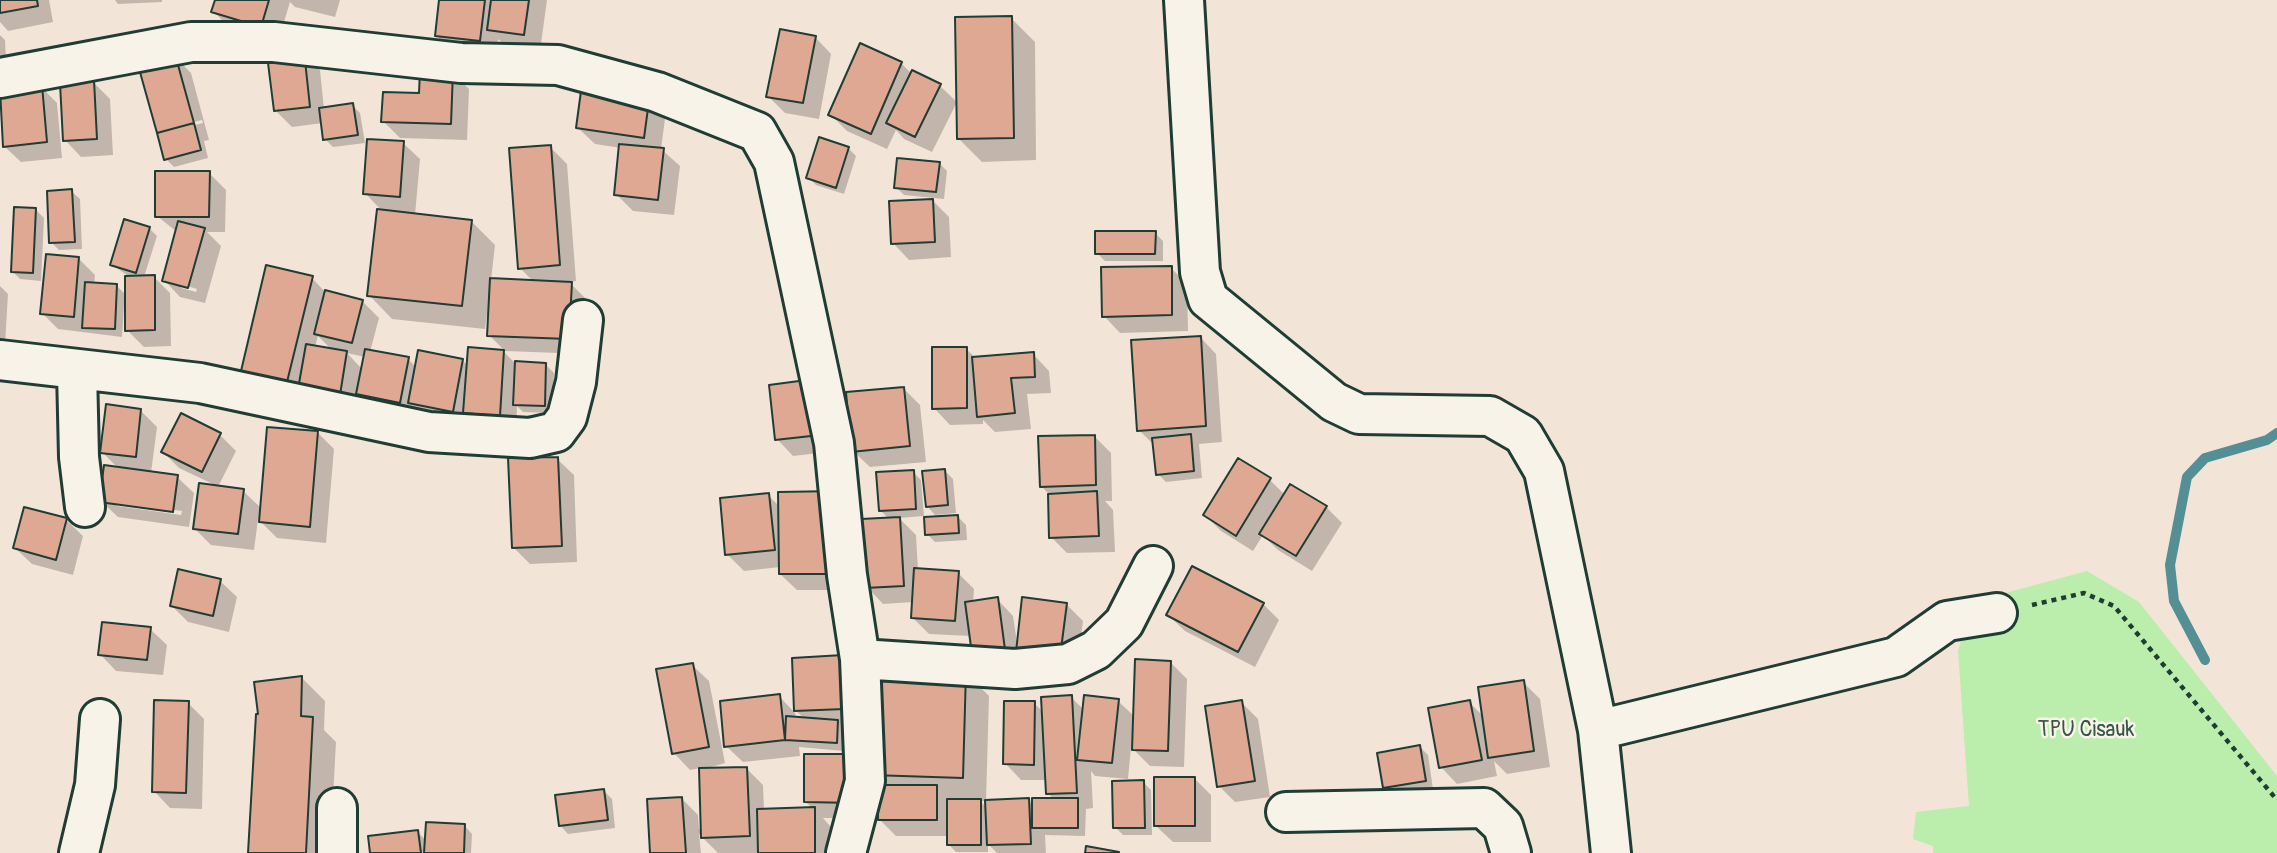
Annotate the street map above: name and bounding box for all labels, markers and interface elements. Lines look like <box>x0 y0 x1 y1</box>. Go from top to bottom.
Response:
park label: TPU Cisauk <box>2038 718 2134 744</box>

